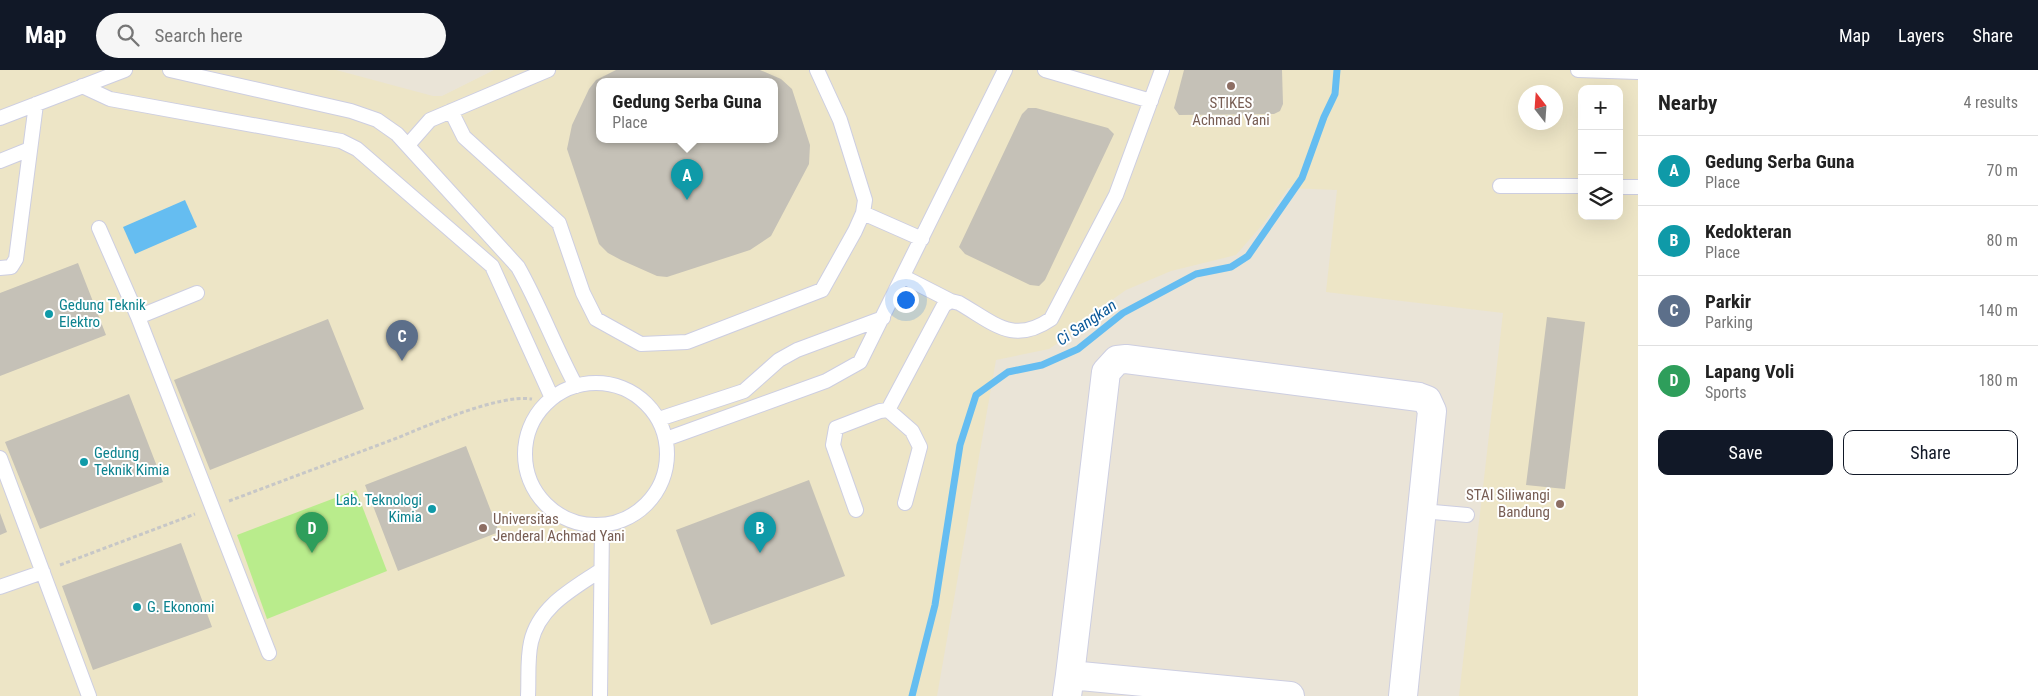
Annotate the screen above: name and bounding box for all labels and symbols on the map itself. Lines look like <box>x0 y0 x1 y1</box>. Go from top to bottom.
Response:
marker: STIKES Achmad Yani <box>1225 80 1237 92</box>
north arrow <box>1518 85 1563 130</box>
place label: STIKES Achmad Yani <box>1192 94 1270 129</box>
pin: A <box>671 159 703 200</box>
your location <box>893 287 919 313</box>
water label: Ci Sangkan <box>1053 295 1120 349</box>
place label: Gedung Teknik Elektro <box>59 296 146 331</box>
marker: Gedung Teknik Elektro <box>43 308 55 320</box>
pin: C <box>386 320 418 361</box>
place label: Gedung Teknik Kimia <box>94 444 169 479</box>
marker: Gedung Teknik Kimia <box>78 456 90 468</box>
place label: STAI Siliwangi Bandung <box>1466 486 1550 521</box>
place label: Lab. Teknologi Kimia <box>336 491 422 526</box>
marker: STAI Siliwangi Bandung <box>1554 498 1566 510</box>
marker: Lab. Teknologi Kimia <box>426 503 438 515</box>
place label: Universitas Jenderal Achmad Yani <box>493 510 625 545</box>
pin: D <box>296 512 328 553</box>
pin: B <box>744 512 776 553</box>
marker: Universitas Jenderal Achmad Yani <box>477 522 489 534</box>
place label: G. Ekonomi <box>147 598 215 616</box>
marker: G. Ekonomi <box>131 601 143 613</box>

